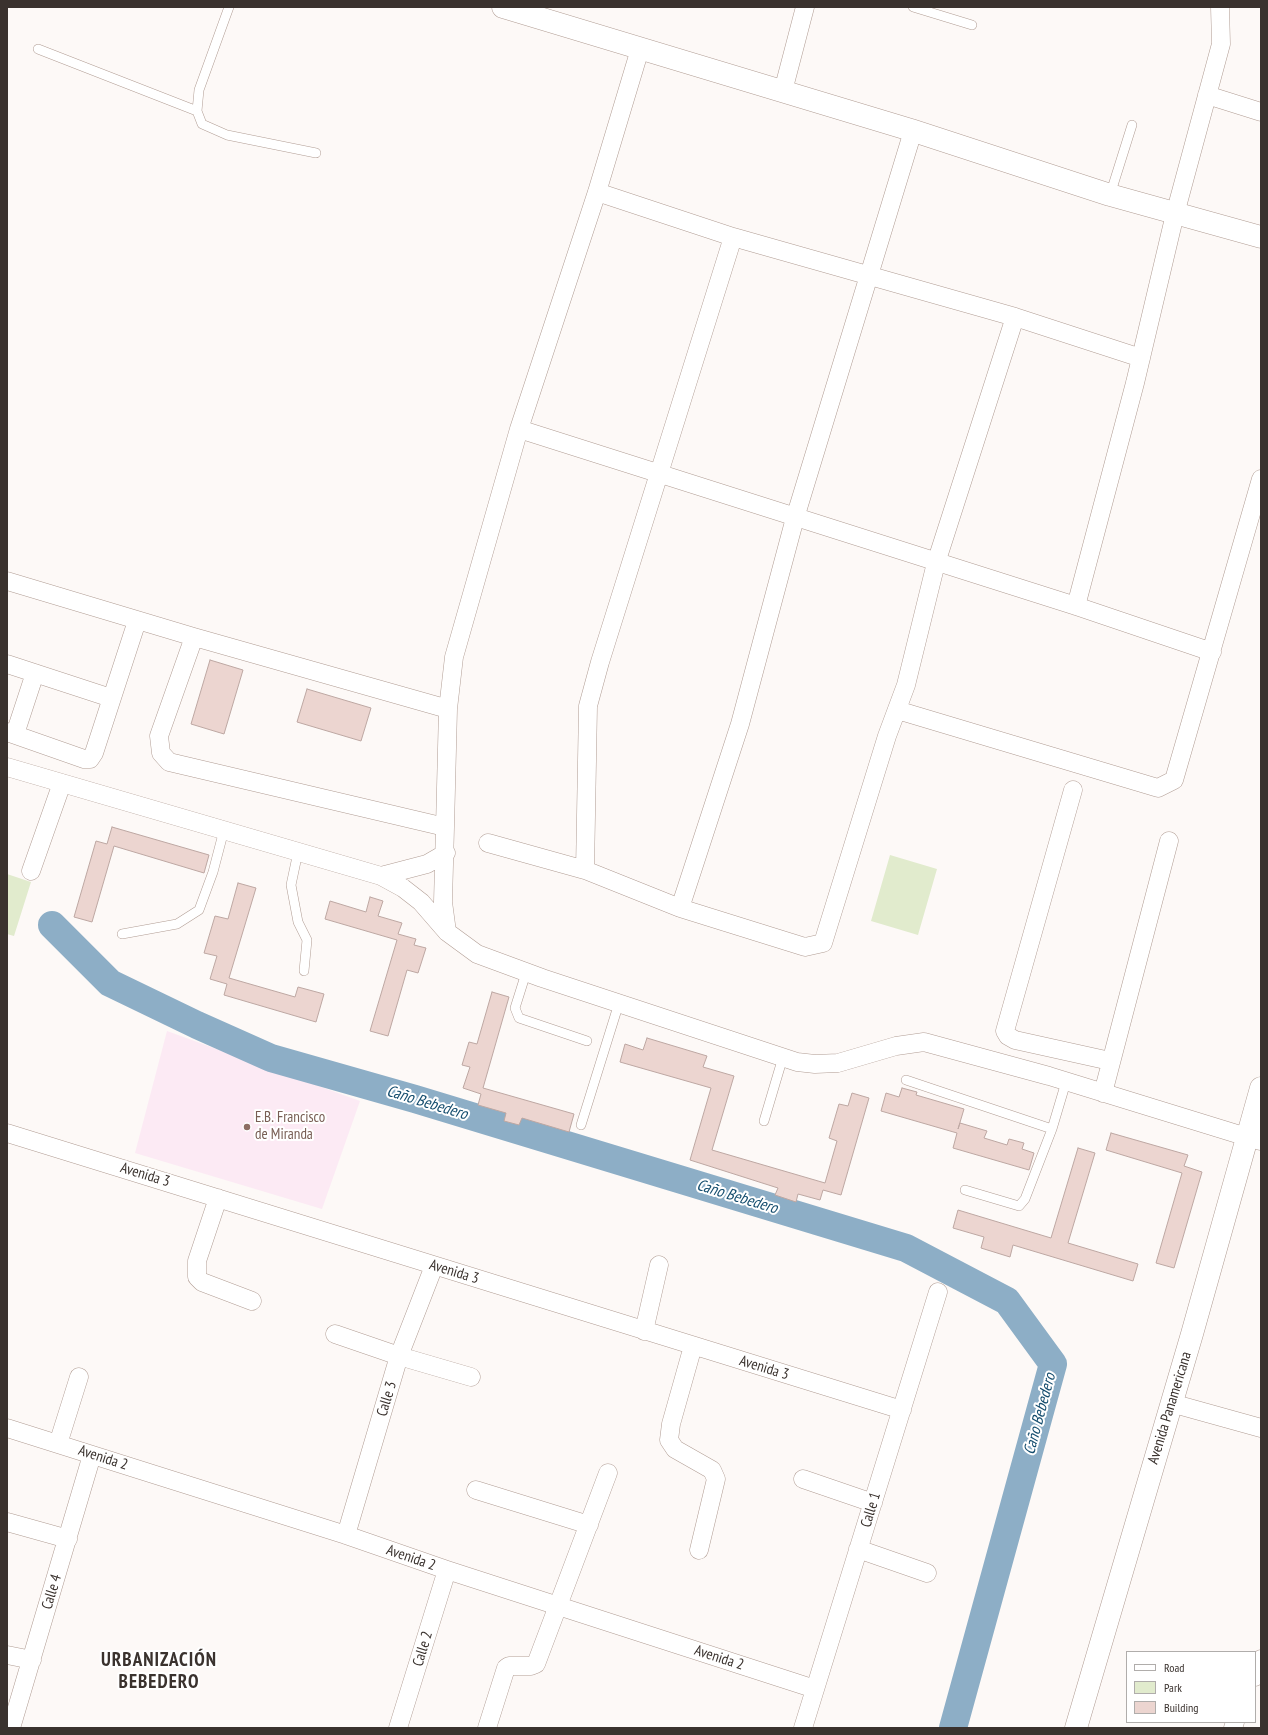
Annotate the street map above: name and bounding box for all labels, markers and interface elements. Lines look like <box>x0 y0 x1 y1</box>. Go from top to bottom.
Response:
water label: Caño Bebedero <box>384 1082 470 1124</box>
place label: E.B. Francisco de Miranda <box>255 1109 325 1144</box>
marker: E.B. Francisco de Miranda <box>242 1122 252 1132</box>
street label: Avenida 3 <box>118 1159 172 1191</box>
water label: Caño Bebedero <box>694 1176 780 1218</box>
street label: Avenida 3 <box>427 1256 481 1288</box>
street label: Avenida Panamericana <box>1144 1350 1196 1466</box>
street label: Avenida 3 <box>737 1352 791 1384</box>
water label: Caño Bebedero <box>1020 1371 1060 1457</box>
street label: Calle 3 <box>373 1379 401 1419</box>
street label: Avenida 2 <box>76 1442 130 1474</box>
street label: Calle 1 <box>857 1490 885 1530</box>
street label: Avenida 2 <box>384 1541 438 1575</box>
street label: Calle 4 <box>38 1572 66 1612</box>
street label: Calle 2 <box>409 1629 437 1669</box>
street label: Avenida 2 <box>692 1642 746 1674</box>
district label: URBANIZACIÓN BEBEDERO <box>101 1650 217 1694</box>
legend <box>1126 1651 1256 1723</box>
text: Road <box>1164 1660 1184 1675</box>
text: Park <box>1164 1680 1182 1695</box>
text: Building <box>1164 1700 1199 1715</box>

